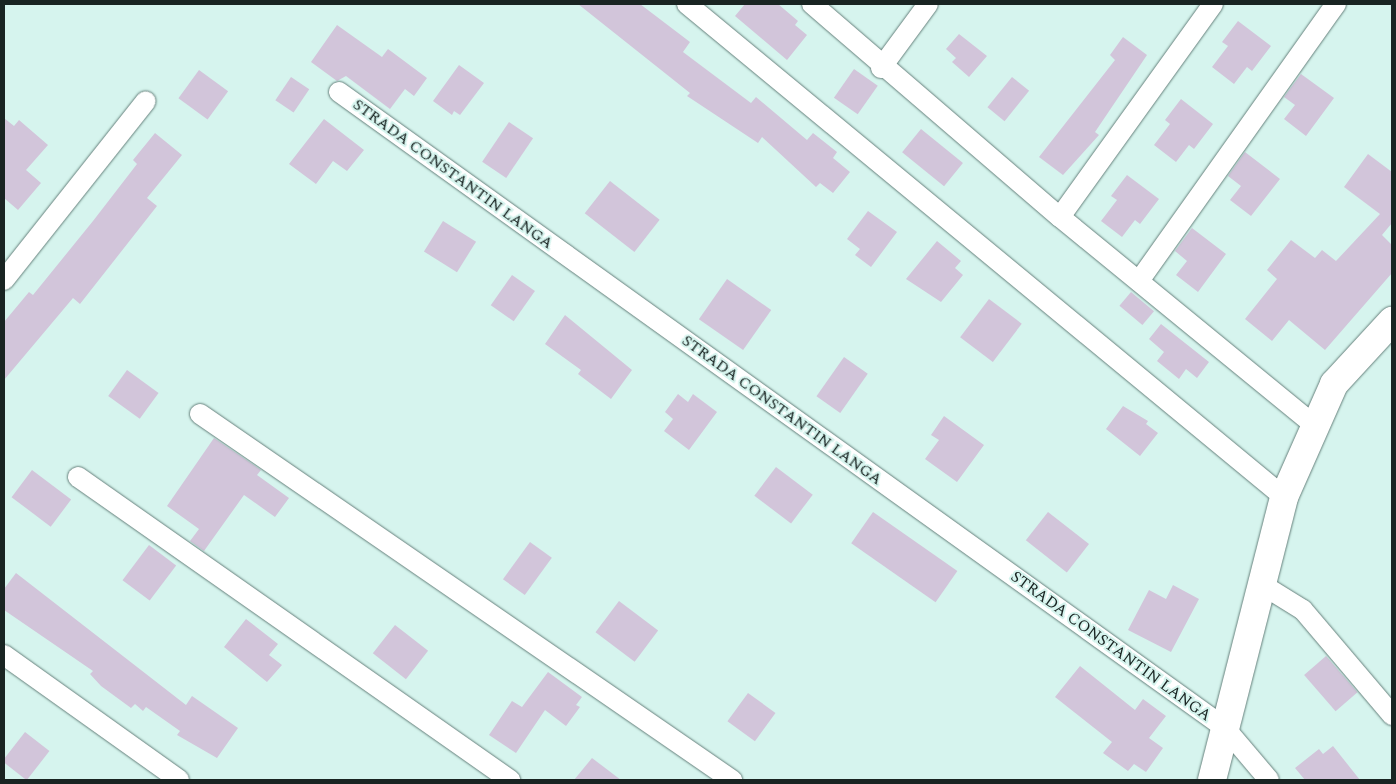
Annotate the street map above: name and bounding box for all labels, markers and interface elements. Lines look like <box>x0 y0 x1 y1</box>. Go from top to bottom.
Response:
street label: STRADA CONSTANTIN LANGA <box>349 95 557 253</box>
street label: STRADA CONSTANTIN LANGA <box>678 331 886 489</box>
street label: STRADA CONSTANTIN LANGA <box>1007 567 1215 725</box>

